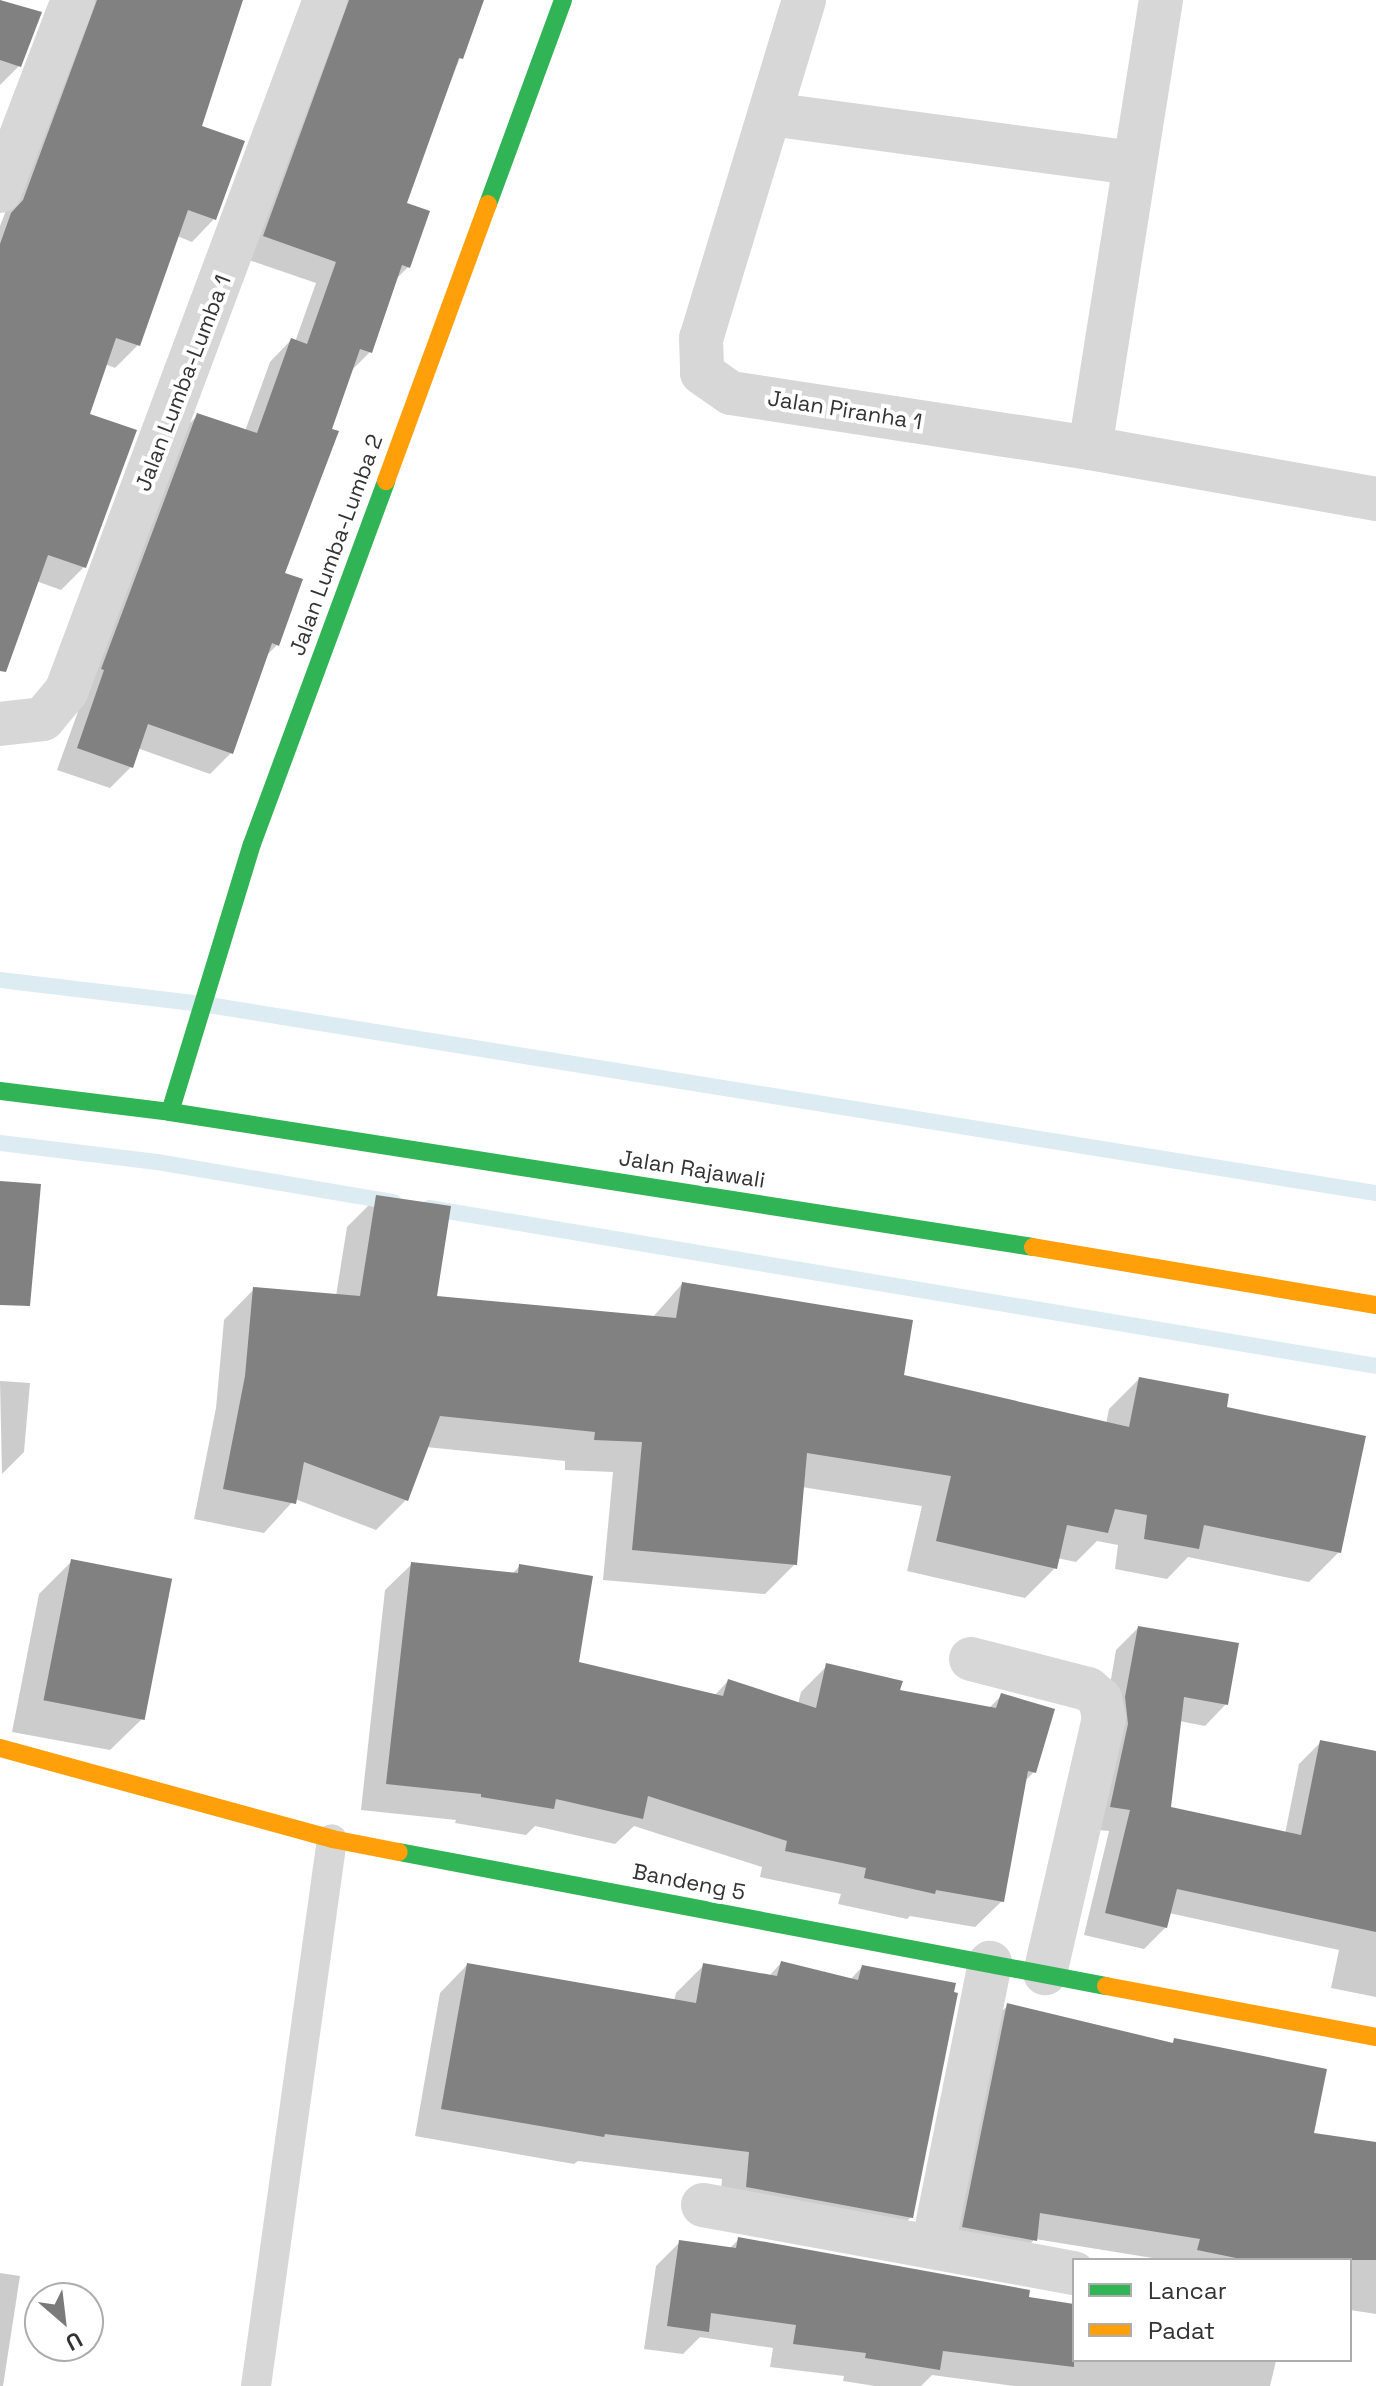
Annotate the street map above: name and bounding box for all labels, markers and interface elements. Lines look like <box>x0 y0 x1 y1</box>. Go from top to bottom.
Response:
street label: Jalan Lumba-Lumba 1 <box>130 271 236 495</box>
street label: Jalan Piranha 1 <box>766 385 924 435</box>
street label: Jalan Lumba-Lumba 2 <box>284 431 388 659</box>
street label: Jalan Rajawali <box>617 1144 767 1194</box>
street label: Bandeng 5 <box>630 1858 748 1906</box>
legend <box>1072 2258 1352 2362</box>
text: Lancar <box>1148 2275 1227 2306</box>
north arrow <box>24 2282 104 2362</box>
text: Padat <box>1148 2315 1215 2346</box>
text: U <box>61 2326 87 2357</box>

